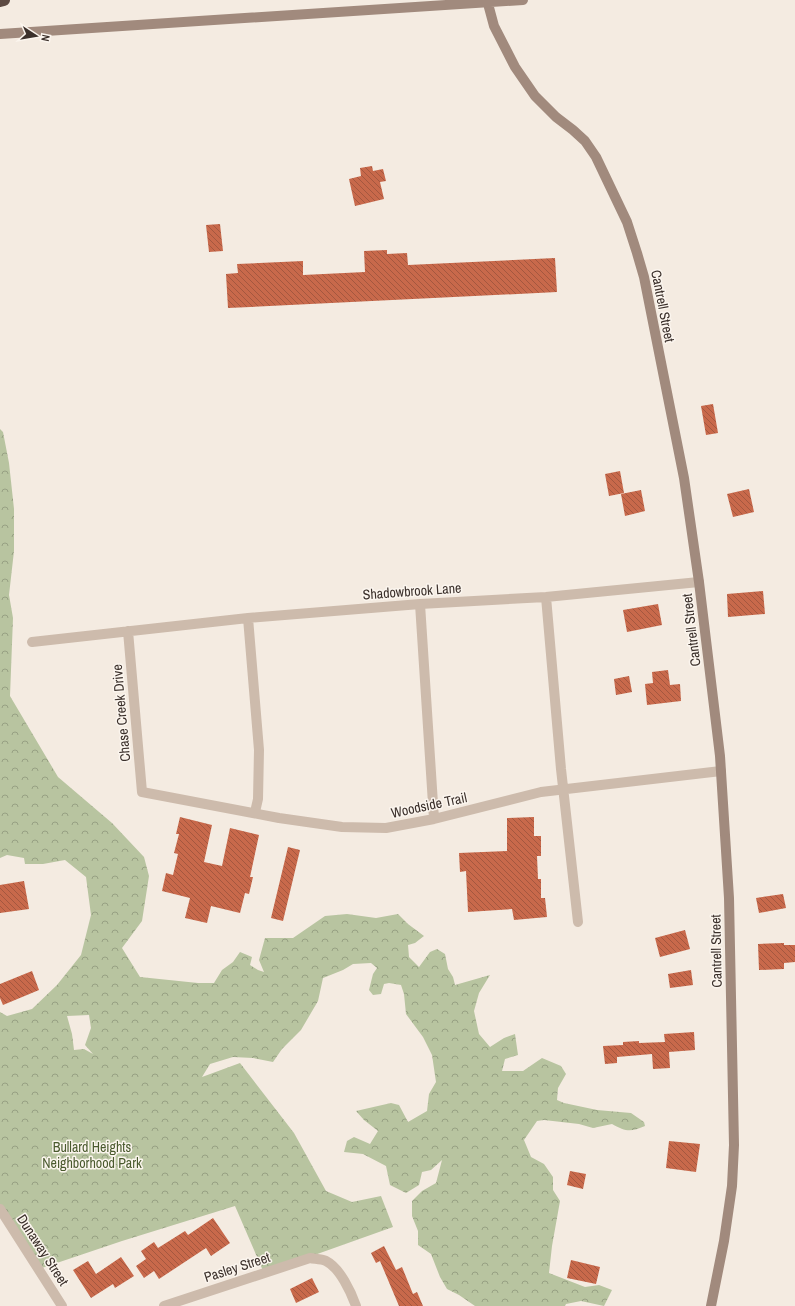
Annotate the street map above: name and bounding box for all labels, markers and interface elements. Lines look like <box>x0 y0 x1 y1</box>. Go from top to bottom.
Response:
north arrow <box>16 16 56 56</box>
text: N <box>38 33 53 43</box>
street label: Cantrell Street <box>647 268 679 344</box>
street label: Shadowbrook Lane <box>362 579 462 603</box>
street label: Cantrell Street <box>678 592 704 668</box>
street label: Chase Creek Drive <box>108 664 134 762</box>
street label: Woodside Trail <box>389 788 469 822</box>
street label: Cantrell Street <box>706 914 726 988</box>
park label: Bullard Heights Neighborhood Park <box>42 1138 142 1172</box>
street label: Dunaway Street <box>13 1211 73 1289</box>
street label: Pasley Street <box>202 1248 272 1286</box>

